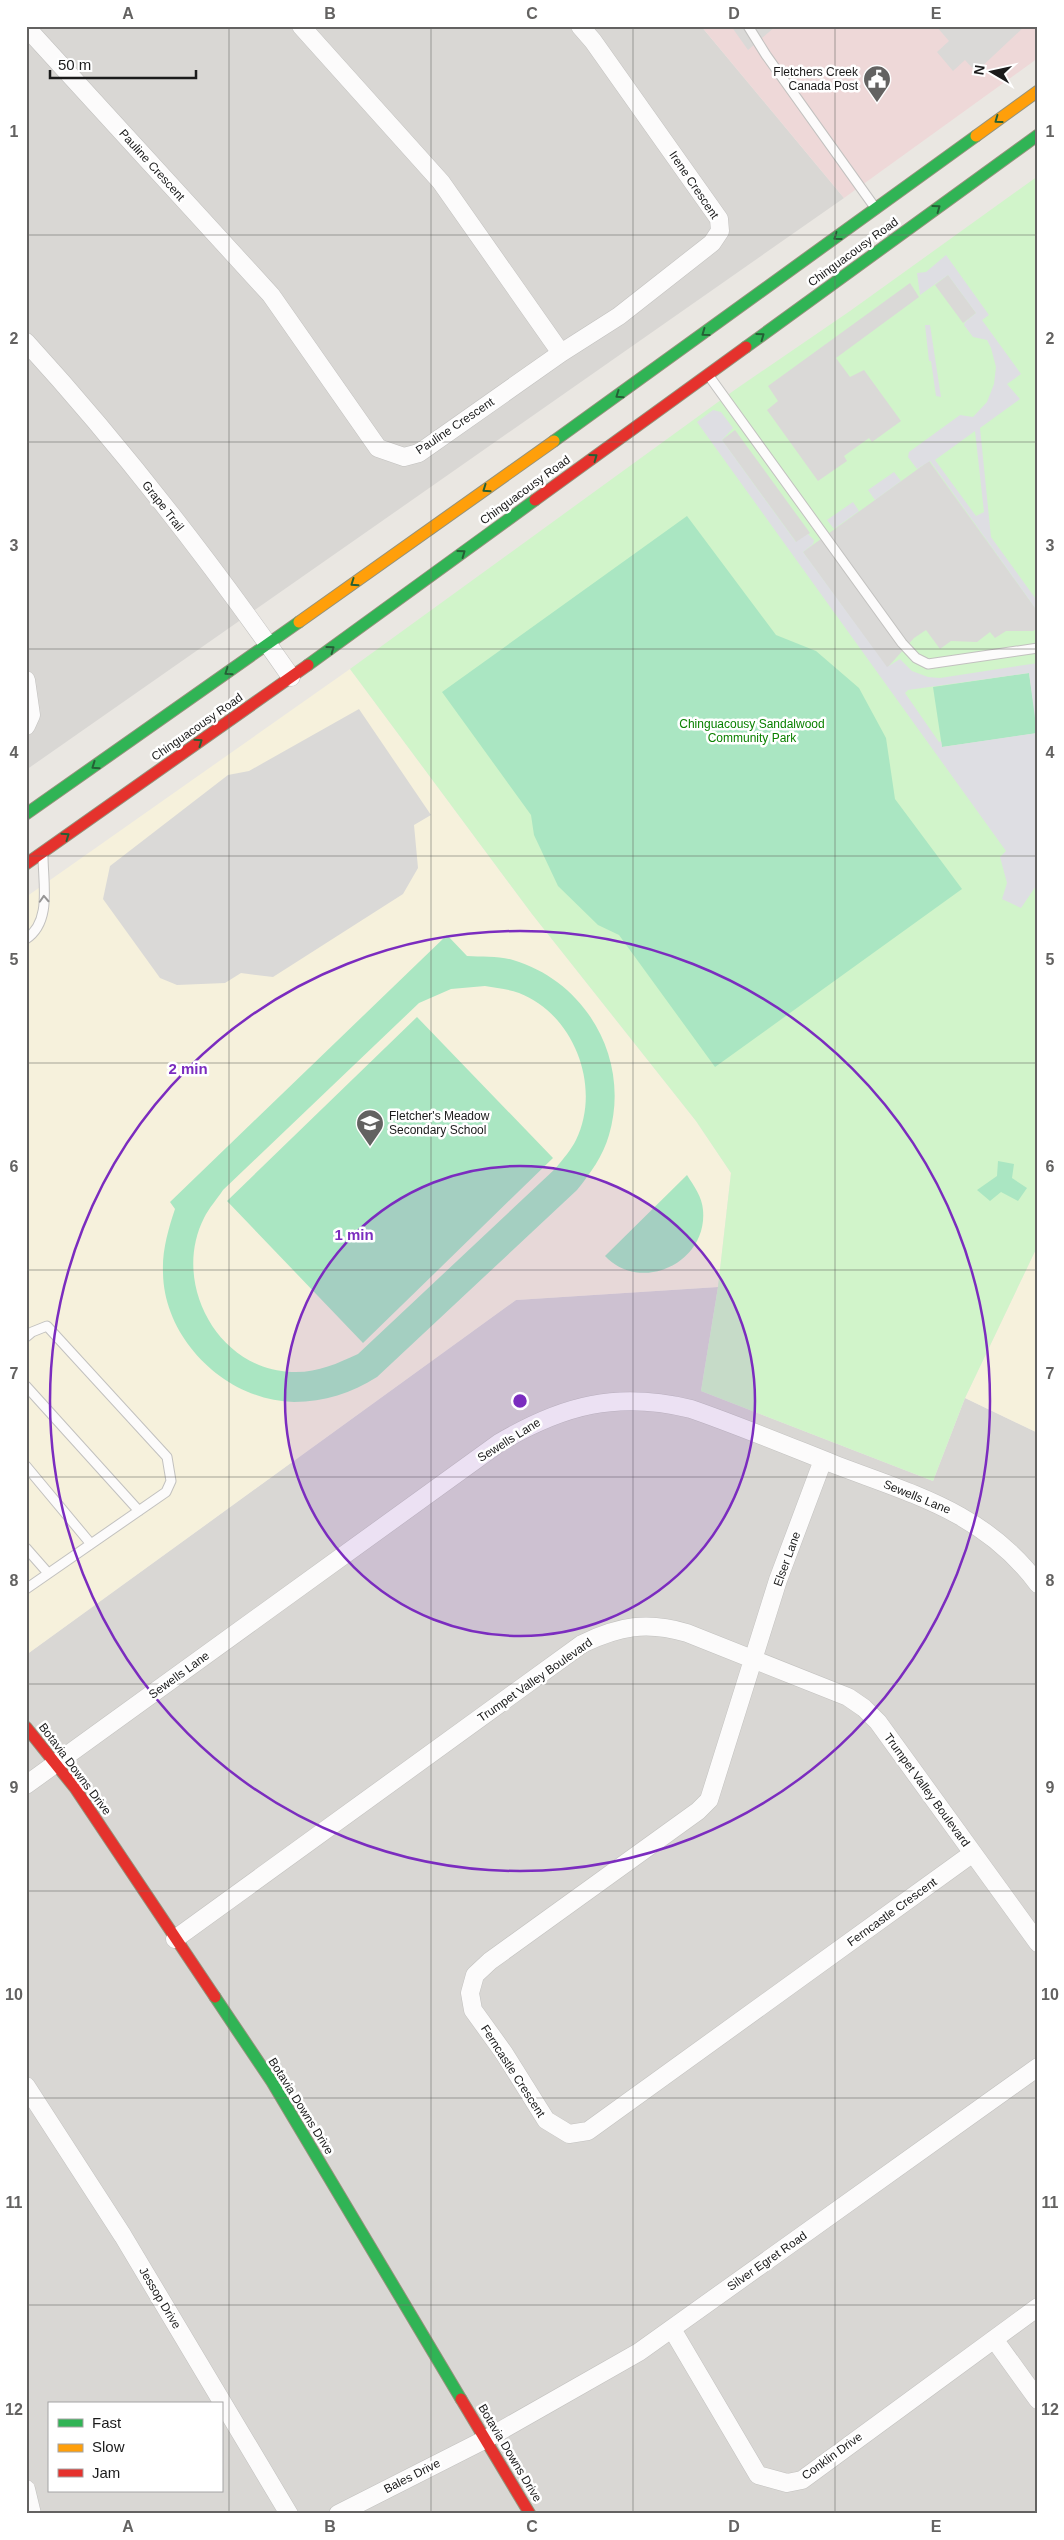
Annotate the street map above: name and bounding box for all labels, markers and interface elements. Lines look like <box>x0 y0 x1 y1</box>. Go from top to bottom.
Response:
text: A <box>122 5 134 22</box>
text: B <box>324 5 336 22</box>
text: C <box>526 5 538 22</box>
text: D <box>728 5 740 22</box>
text: E <box>931 5 942 22</box>
scale bar <box>50 48 196 80</box>
north arrow <box>966 48 1016 98</box>
text: 50 m <box>58 56 91 73</box>
public building icon: Fletchers Creek Canada Post <box>862 64 892 103</box>
text: N <box>970 64 988 76</box>
place label: Fletchers Creek Canada Post <box>773 65 859 93</box>
one-way arrow <box>994 114 1004 123</box>
text: 1 <box>10 123 19 140</box>
text: 1 <box>1046 123 1055 140</box>
street label: Pauline Crescent <box>116 126 188 204</box>
street label: Irene Crescent <box>666 148 722 222</box>
one-way arrow <box>931 206 940 214</box>
street label: Chinguacousy Road <box>805 215 901 289</box>
one-way arrow <box>833 231 843 240</box>
one-way arrow <box>701 327 711 336</box>
text: 2 <box>10 330 19 347</box>
text: 2 <box>1046 330 1055 347</box>
one-way arrow <box>756 333 765 342</box>
one-way arrow <box>615 389 625 398</box>
street label: Pauline Crescent <box>413 394 497 457</box>
street label: Chinguacousy Road <box>477 453 573 527</box>
one-way arrow <box>588 455 597 463</box>
street label: Grape Trail <box>139 478 187 534</box>
one-way arrow <box>482 483 492 492</box>
text: 3 <box>10 537 19 554</box>
text: 3 <box>1046 537 1055 554</box>
one-way arrow <box>456 550 466 559</box>
one-way arrow <box>350 577 360 586</box>
one-way arrow <box>325 646 335 655</box>
one-way arrow <box>224 666 234 675</box>
street label: Chinguacousy Road <box>149 690 245 764</box>
park label: Chinguacousy Sandalwood Community Park <box>679 717 825 745</box>
one-way arrow <box>193 739 203 748</box>
text: 4 <box>10 744 19 761</box>
text: 4 <box>1046 744 1055 761</box>
one-way arrow <box>91 760 101 769</box>
one-way arrow <box>60 833 70 842</box>
one-way arrow <box>38 894 49 902</box>
text: 5 <box>10 951 19 968</box>
text: 5 <box>1046 951 1055 968</box>
text: 2 min <box>168 1060 208 1077</box>
school or university icon: Fletcher's Meadow Secondary School <box>355 1108 385 1147</box>
place label: Fletcher's Meadow Secondary School <box>389 1109 490 1137</box>
text: 6 <box>10 1158 19 1175</box>
text: 6 <box>1046 1158 1055 1175</box>
text: 1 min <box>334 1226 374 1243</box>
text: 7 <box>10 1365 19 1382</box>
text: 7 <box>1046 1365 1055 1382</box>
centre of rings <box>511 1392 529 1410</box>
street label: Sewells Lane <box>475 1415 543 1465</box>
street label: Sewells Lane <box>881 1477 953 1517</box>
street label: Elser Lane <box>771 1529 803 1588</box>
text: 8 <box>10 1572 19 1589</box>
text: 8 <box>1046 1572 1055 1589</box>
street label: Trumpet Valley Boulevard <box>475 1635 595 1725</box>
street label: Sewells Lane <box>146 1648 212 1702</box>
street label: Botavia Downs Drive <box>36 1720 114 1818</box>
street label: Trumpet Valley Boulevard <box>881 1731 973 1849</box>
text: 9 <box>10 1779 19 1796</box>
text: 9 <box>1046 1779 1055 1796</box>
street label: Ferncastle Crescent <box>844 1874 940 1949</box>
text: 10 <box>5 1986 23 2003</box>
text: 10 <box>1041 1986 1059 2003</box>
street label: Ferncastle Crescent <box>478 2022 548 2120</box>
street label: Botavia Downs Drive <box>266 2055 337 2157</box>
text: 11 <box>6 2194 23 2211</box>
text: 11 <box>1042 2194 1059 2211</box>
street label: Silver Egret Road <box>724 2228 810 2294</box>
street label: Jessop Drive <box>136 2265 184 2332</box>
text: 12 <box>5 2401 23 2418</box>
text: 12 <box>1041 2401 1059 2418</box>
legend <box>48 2402 222 2492</box>
street label: Botavia Downs Drive <box>475 2402 545 2505</box>
text: Fast <box>92 2414 122 2431</box>
street label: Conklin Drive <box>799 2429 865 2483</box>
text: Slow <box>92 2438 125 2455</box>
street label: Bales Drive <box>381 2456 443 2496</box>
text: Jam <box>92 2464 120 2481</box>
text: A <box>122 2518 134 2535</box>
text: B <box>324 2518 336 2535</box>
text: C <box>526 2518 538 2535</box>
text: D <box>728 2518 740 2535</box>
text: E <box>931 2518 942 2535</box>

